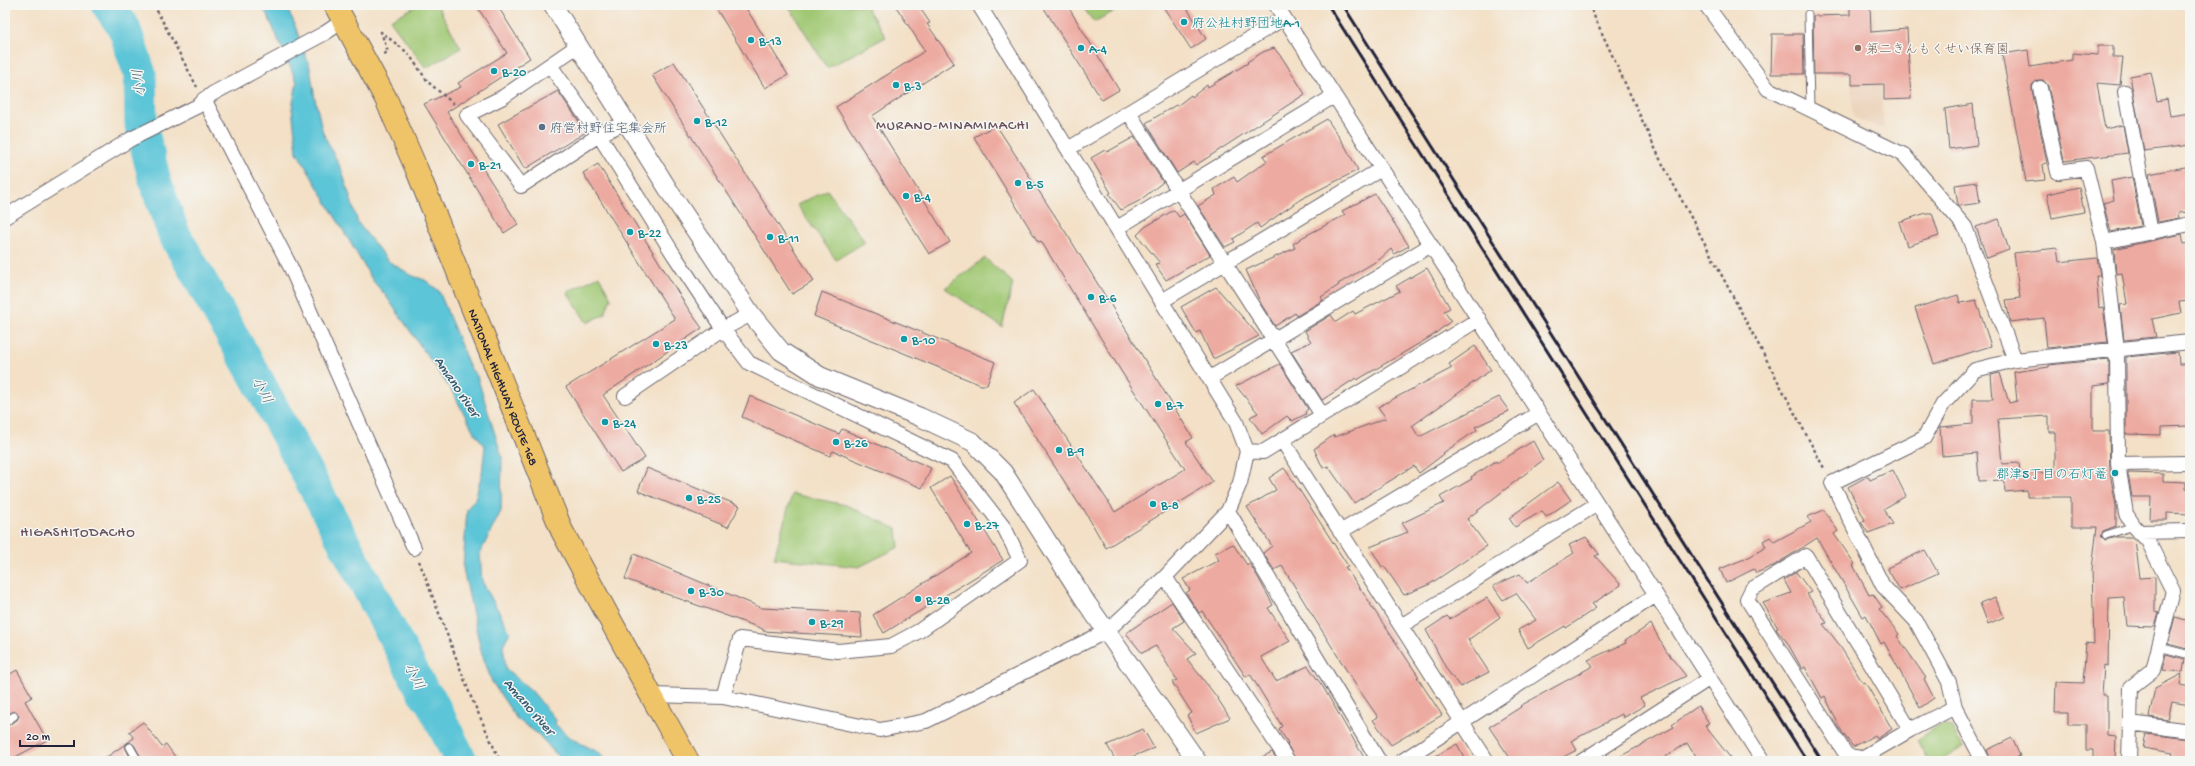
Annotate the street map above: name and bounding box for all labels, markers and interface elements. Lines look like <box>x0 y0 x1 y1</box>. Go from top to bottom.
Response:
place label: 府公社村野団地A-1 <box>1192 16 1300 32</box>
marker: 府公社村野団地A-1 <box>1179 17 1189 27</box>
marker: B-13 <box>746 35 756 45</box>
place label: B-13 <box>758 35 782 50</box>
place label: 第二きんもくせい保育園 <box>1866 42 2009 58</box>
marker: A-4 <box>1076 43 1086 53</box>
place label: A-4 <box>1089 43 1107 58</box>
marker: 第二きんもくせい保育園 <box>1853 43 1863 53</box>
marker: B-20 <box>489 66 499 76</box>
place label: B-20 <box>501 66 527 81</box>
water label: 小川 <box>130 68 151 98</box>
marker: B-3 <box>891 80 901 90</box>
place label: B-3 <box>903 80 922 95</box>
marker: B-12 <box>692 116 702 126</box>
place label: B-12 <box>704 116 728 131</box>
district label: MURANO-MINAMIMACHI <box>876 118 1030 135</box>
place label: 府営村野住宅集会所 <box>550 121 667 137</box>
marker: 府営村野住宅集会所 <box>537 122 547 132</box>
marker: B-21 <box>466 159 476 169</box>
place label: B-21 <box>478 159 501 174</box>
marker: B-5 <box>1013 178 1023 188</box>
place label: B-5 <box>1025 178 1044 193</box>
marker: B-4 <box>901 191 911 201</box>
place label: B-4 <box>913 191 931 206</box>
marker: B-22 <box>625 227 635 237</box>
place label: B-22 <box>637 227 662 242</box>
marker: B-11 <box>765 232 775 242</box>
place label: B-11 <box>777 232 799 247</box>
marker: B-6 <box>1086 292 1096 302</box>
place label: B-6 <box>1098 292 1117 307</box>
street label: NATIONAL HIGHWAY ROUTE 168 <box>464 307 540 468</box>
marker: B-10 <box>899 334 909 344</box>
place label: B-10 <box>911 334 936 349</box>
marker: B-23 <box>651 339 661 349</box>
place label: B-23 <box>663 339 688 354</box>
water label: Amano river <box>429 354 484 423</box>
water label: 小川 <box>247 375 275 408</box>
marker: B-7 <box>1153 399 1163 409</box>
place label: B-7 <box>1165 399 1185 414</box>
marker: B-24 <box>600 417 610 427</box>
place label: B-24 <box>612 417 636 432</box>
marker: B-26 <box>831 437 841 447</box>
place label: B-26 <box>843 437 868 452</box>
marker: B-9 <box>1054 445 1064 455</box>
place label: B-9 <box>1066 445 1085 460</box>
place label: 郡津5丁目の石灯篭 <box>1996 467 2107 483</box>
marker: 郡津5丁目の石灯篭 <box>2110 468 2120 478</box>
marker: B-25 <box>684 493 694 503</box>
place label: B-25 <box>696 493 721 508</box>
marker: B-8 <box>1148 499 1158 509</box>
place label: B-8 <box>1160 499 1179 514</box>
marker: B-27 <box>962 519 972 529</box>
place label: B-27 <box>974 519 1000 534</box>
district label: HIGASHITODACHO <box>20 525 136 542</box>
marker: B-30 <box>686 586 696 596</box>
place label: B-30 <box>698 586 724 601</box>
marker: B-28 <box>913 594 923 604</box>
place label: B-28 <box>925 594 950 609</box>
marker: B-29 <box>807 617 817 627</box>
place label: B-29 <box>819 617 844 632</box>
water label: 小川 <box>399 661 427 694</box>
water label: Amano river <box>499 676 559 742</box>
scale bar <box>20 722 74 748</box>
text: 20 m <box>26 731 51 745</box>

